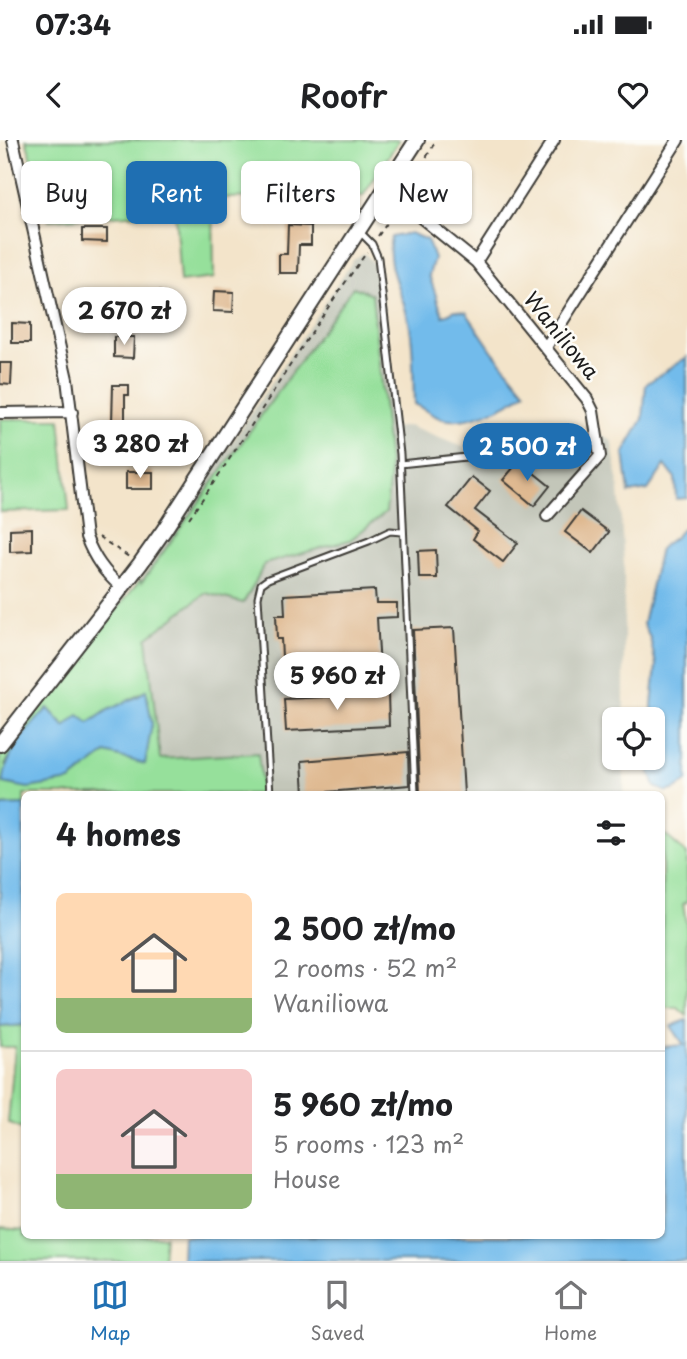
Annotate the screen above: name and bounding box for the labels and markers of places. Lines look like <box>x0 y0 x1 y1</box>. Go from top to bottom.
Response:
pin: 2 670 zł <box>52 288 196 347</box>
pin: 3 280 zł <box>68 420 212 480</box>
pin: 2 500 zł <box>455 424 599 483</box>
pin: 5 960 zł <box>265 652 409 712</box>

